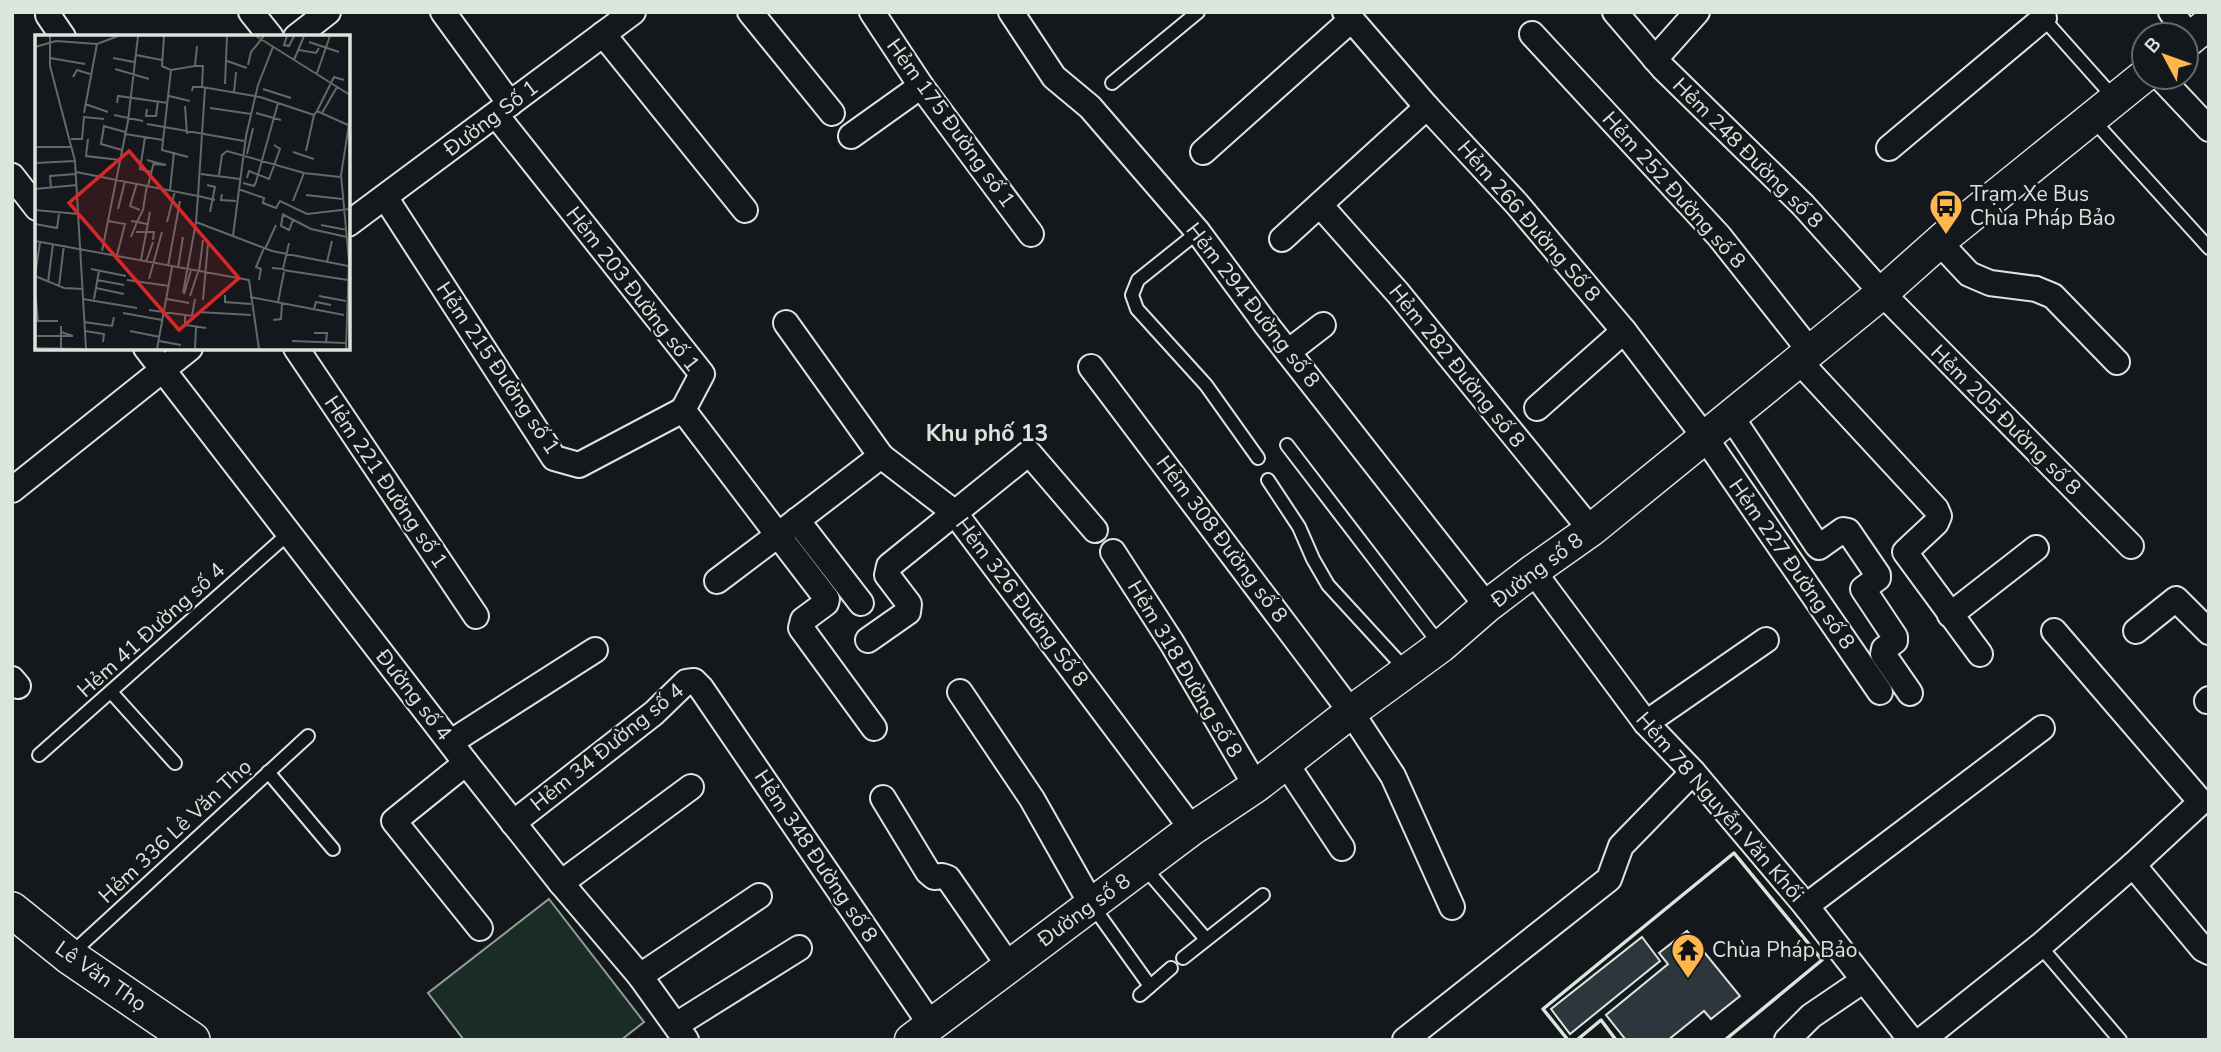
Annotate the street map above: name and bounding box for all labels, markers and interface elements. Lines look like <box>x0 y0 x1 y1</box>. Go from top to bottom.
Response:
north arrow <box>2130 21 2200 91</box>
text: B <box>2139 32 2167 59</box>
street label: Hẻm 175 Đường số 1 <box>880 33 1022 213</box>
inset map <box>35 35 350 350</box>
street label: Hẻm 248 Đường số 8 <box>1667 72 1829 234</box>
street label: Đường Số 1 <box>437 73 544 163</box>
street label: Hẻm 252 Đường số 8 <box>1596 106 1752 274</box>
street label: Hẻm 266 Đường Số 8 <box>1451 134 1607 308</box>
place label: Trạm Xe Bus Chùa Pháp Bảo <box>1970 180 2115 232</box>
bus stop icon: Trạm Xe Bus Chùa Pháp Bảo <box>1927 187 1965 236</box>
street label: Hẻm 203 Đường số 1 <box>560 201 706 377</box>
street label: Hẻm 294 Đường số 8 <box>1180 217 1326 393</box>
street label: Hẻm 215 Đường số 1 <box>430 276 566 460</box>
street label: Hẻm 282 Đường số 8 <box>1383 279 1531 453</box>
street label: Hẻm 205 Đường số 8 <box>1925 339 2087 501</box>
street label: Hẻm 221 Đường số 1 <box>318 390 454 574</box>
district label: Khu phố 13 <box>926 418 1048 449</box>
street label: Hẻm 308 Đường số 8 <box>1150 450 1294 628</box>
street label: Hẻm 227 Đường số 8 <box>1723 473 1861 655</box>
street label: Hẻm 326 Đường Số 8 <box>949 512 1095 692</box>
street label: Đường số 8 <box>1484 526 1589 614</box>
street label: Hẻm 41 Đường số 4 <box>71 556 231 704</box>
street label: Hẻm 318 Đường số 8 <box>1121 575 1249 763</box>
street label: Đường số 4 <box>369 643 458 746</box>
street label: Hẻm 34 Đường số 4 <box>525 676 689 818</box>
street label: Hẻm 78 Nguyễn Văn Khối <box>1630 706 1810 908</box>
street label: Hẻm 336 Lê Văn Thọ <box>92 753 258 909</box>
street label: Hẻm 348 Đường số 8 <box>748 764 884 948</box>
street label: Đường số 8 <box>1031 867 1136 954</box>
temple icon: Chùa Pháp Bảo <box>1669 931 1707 980</box>
street label: Lê Văn Thọ <box>50 934 152 1018</box>
place label: Chùa Pháp Bảo <box>1712 936 1857 964</box>

